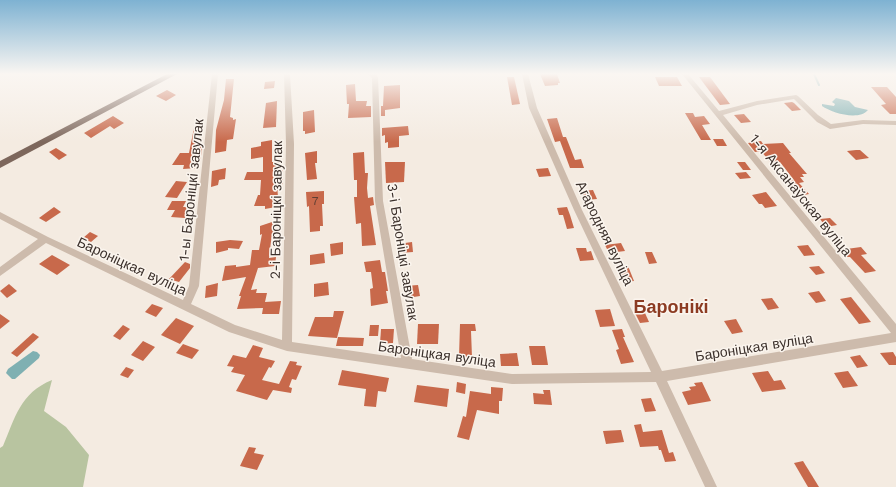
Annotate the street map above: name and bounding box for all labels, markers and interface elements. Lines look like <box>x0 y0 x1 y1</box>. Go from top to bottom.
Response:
street label: 1-ы Бароніцкі завулак <box>176 117 207 262</box>
street label: 1-я Аксанаўская вуліца <box>747 131 855 259</box>
street label: 2-і Бароніцкі завулак <box>267 140 285 279</box>
street label: Агародняя вуліца <box>573 178 637 288</box>
street label: 3-і Бароніцкі завулак <box>384 182 422 323</box>
house number: 7 <box>312 194 319 208</box>
street label: Бароніцкая вуліца <box>75 234 189 298</box>
district label: Баронікі <box>634 296 708 317</box>
street label: Бароніцкая вуліца <box>694 330 814 364</box>
street label: Бароніцкая вуліца <box>377 338 497 370</box>

